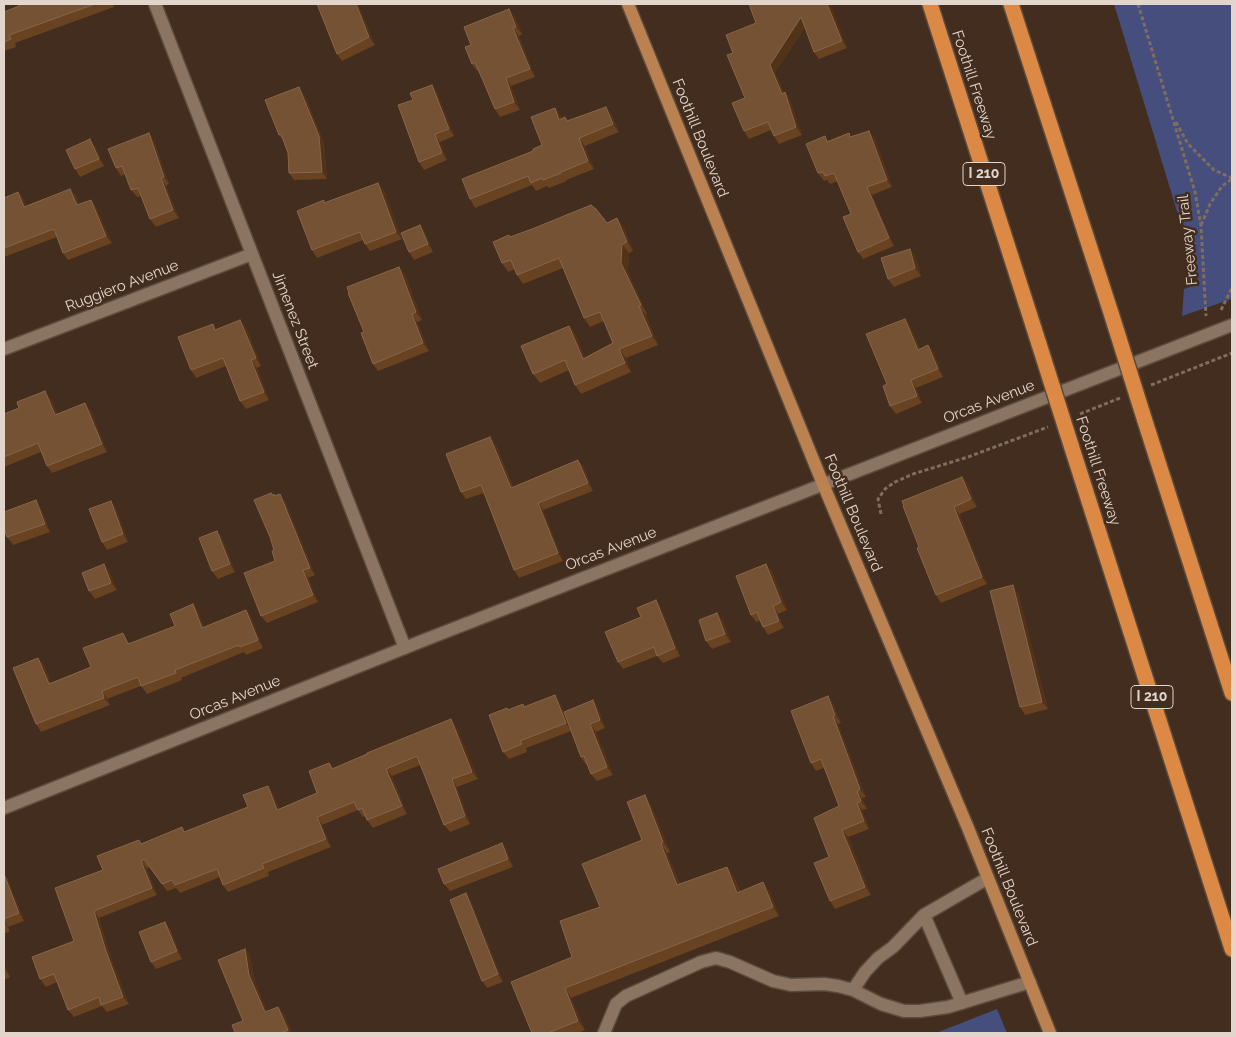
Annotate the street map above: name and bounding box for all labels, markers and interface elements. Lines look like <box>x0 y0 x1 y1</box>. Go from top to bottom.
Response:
street label: Foothill Freeway <box>948 28 1000 142</box>
street label: Foothill Boulevard <box>668 76 732 200</box>
road number: I 210 <box>963 162 1005 185</box>
street label: Freeway Trail <box>1174 194 1202 286</box>
street label: Ruggiero Avenue <box>63 256 181 316</box>
street label: Jimenez Street <box>268 269 322 371</box>
street label: Orcas Avenue <box>941 376 1037 428</box>
street label: Foothill Freeway <box>1072 414 1124 528</box>
street label: Foothill Boulevard <box>820 452 886 574</box>
street label: Orcas Avenue <box>563 523 659 575</box>
street label: Orcas Avenue <box>187 672 283 724</box>
road number: I 210 <box>1131 686 1173 709</box>
street label: Foothill Boulevard <box>977 825 1041 949</box>

